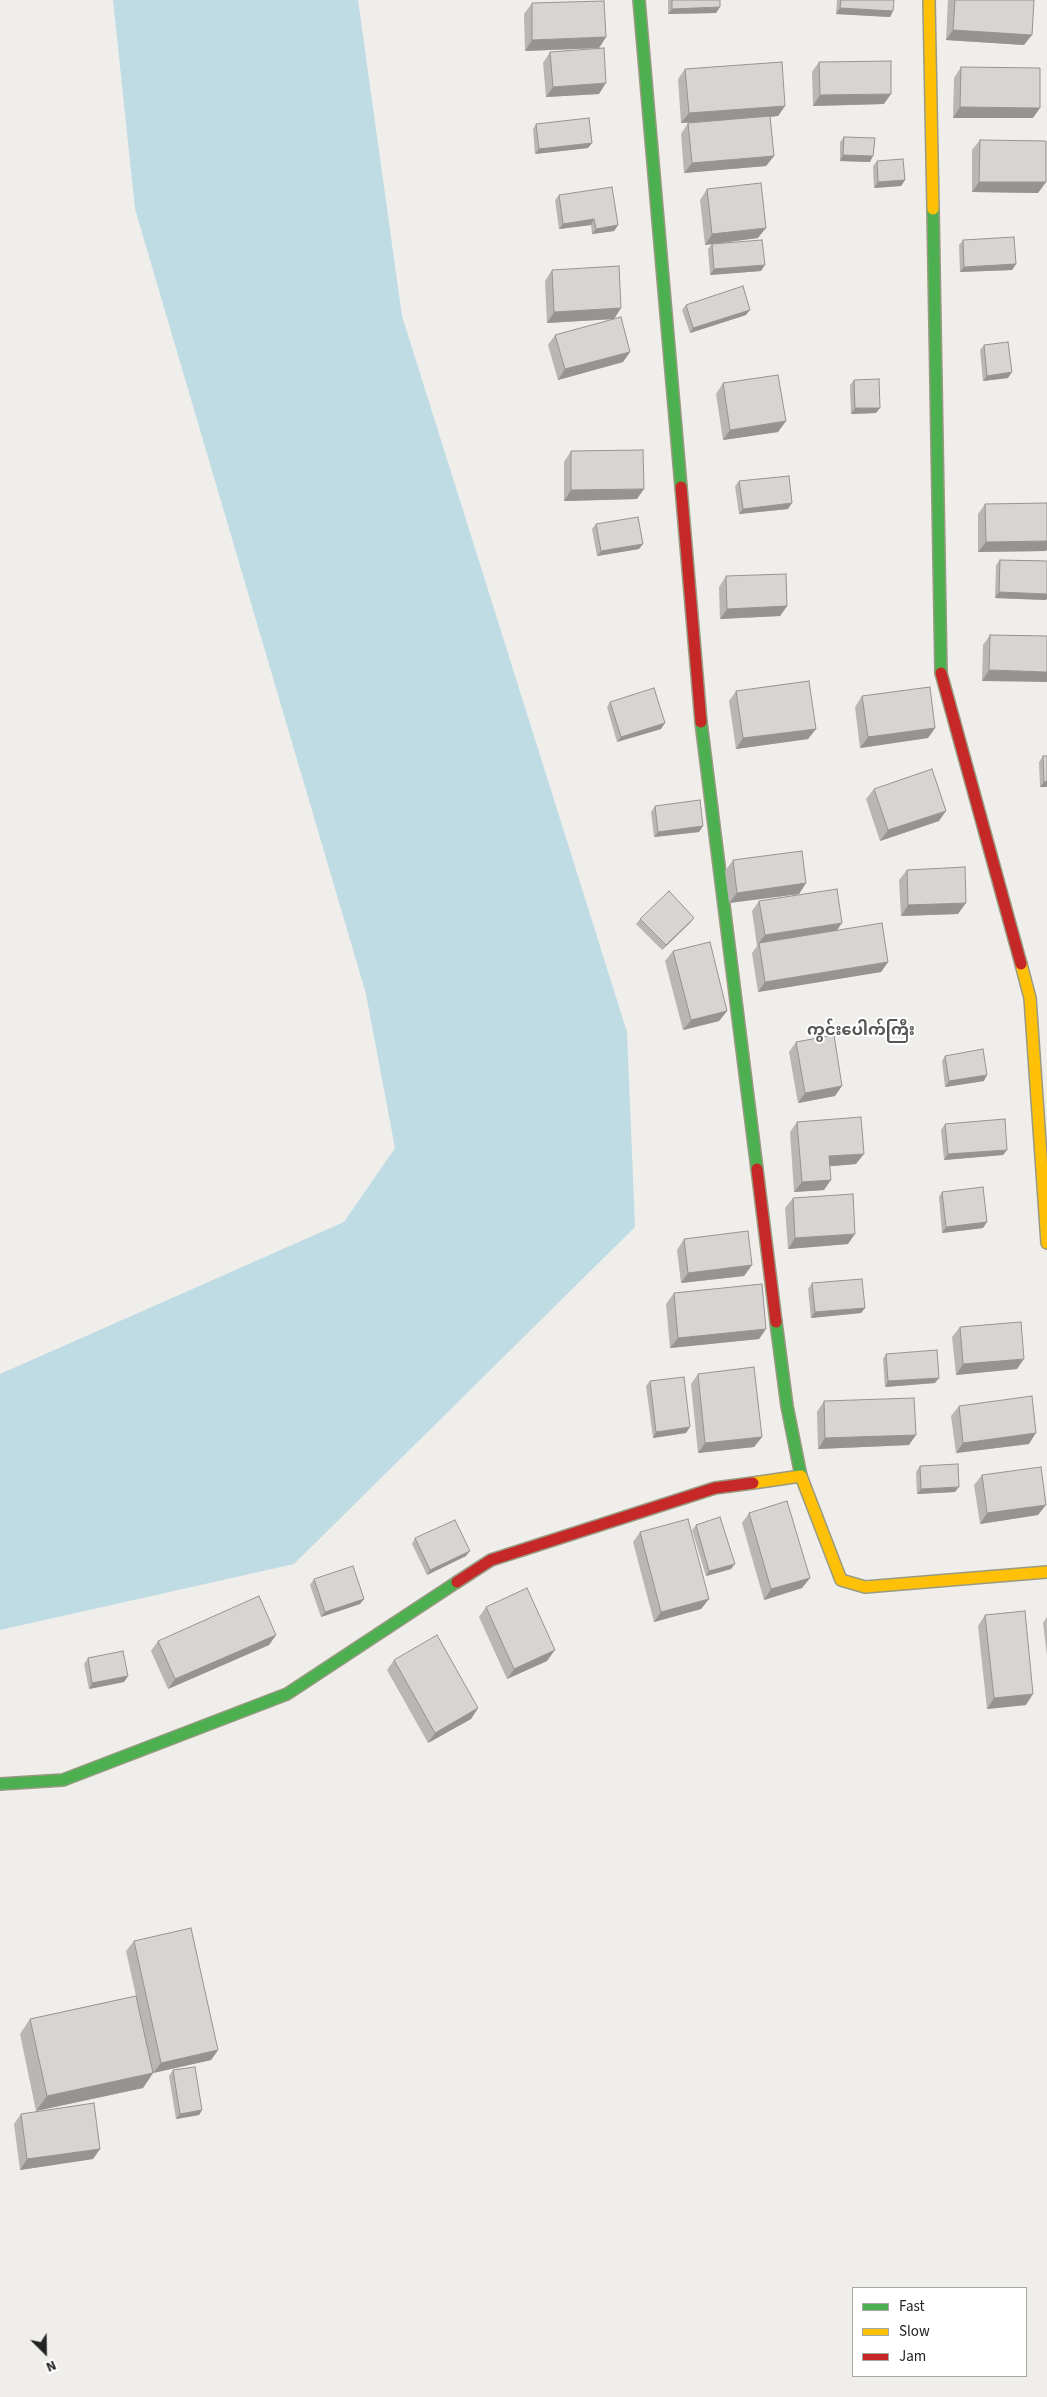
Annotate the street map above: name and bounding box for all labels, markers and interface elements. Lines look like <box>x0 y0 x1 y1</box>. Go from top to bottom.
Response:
district label: ကွင်းပေါက်ကြီး <box>807 1021 915 1041</box>
legend <box>852 2287 1027 2377</box>
text: Fast <box>899 2296 925 2317</box>
text: Slow <box>899 2321 930 2342</box>
north arrow <box>20 2327 70 2377</box>
text: Jam <box>899 2346 926 2367</box>
text: N <box>43 2355 59 2377</box>

